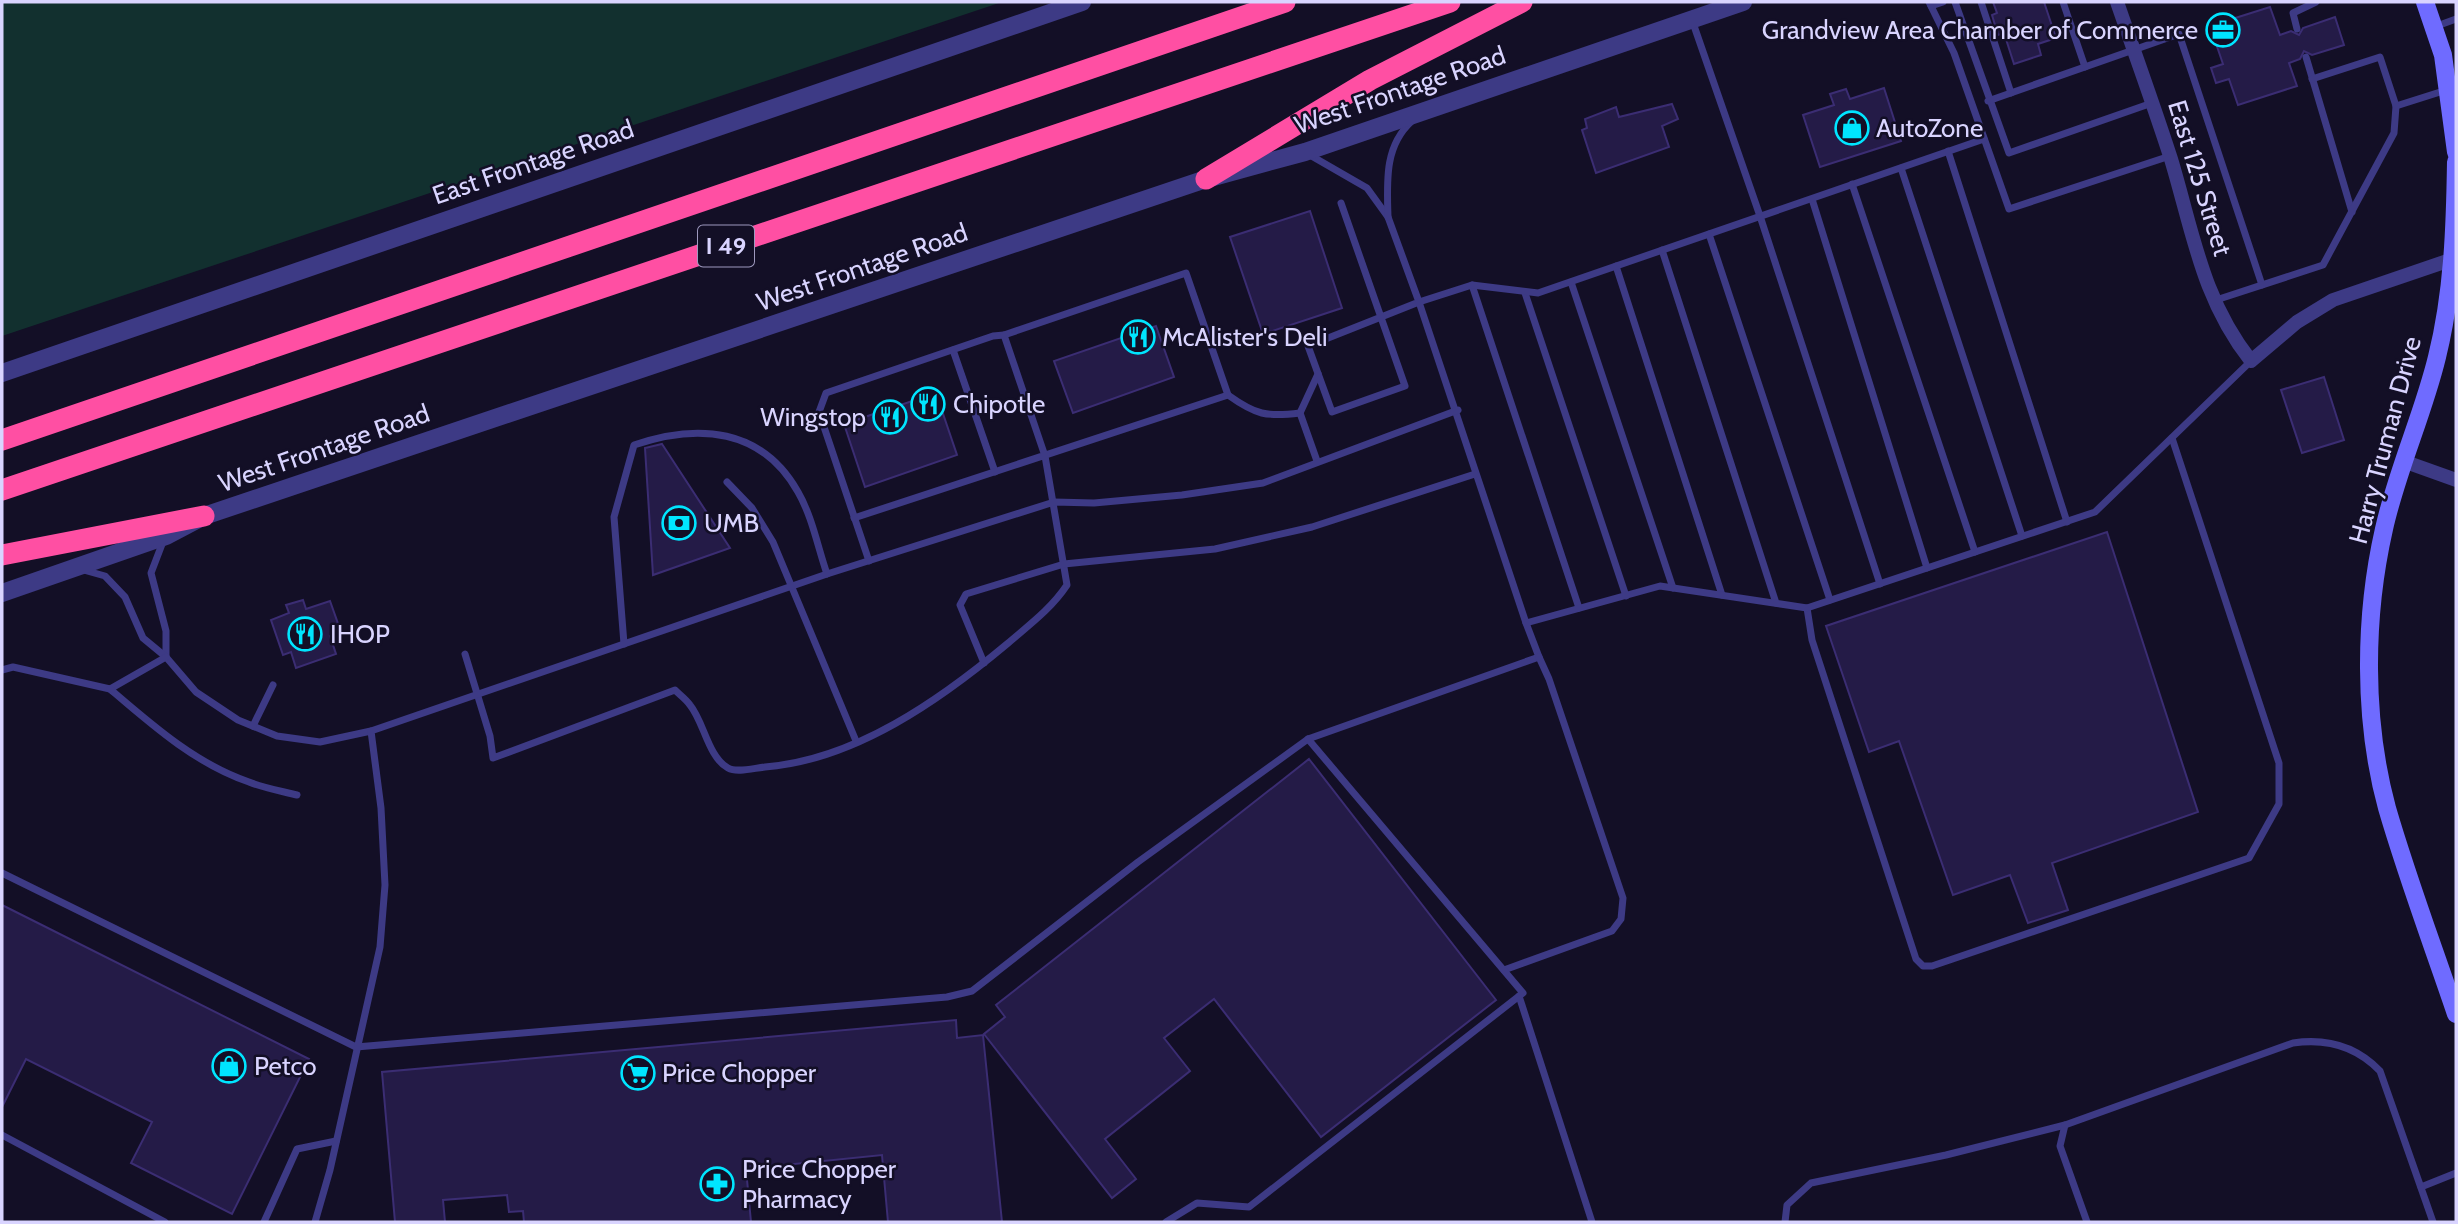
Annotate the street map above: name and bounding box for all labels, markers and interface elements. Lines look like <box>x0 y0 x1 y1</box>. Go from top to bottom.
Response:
office icon: Grandview Area Chamber of Commerce <box>2204 11 2242 49</box>
place label: Grandview Area Chamber of Commerce <box>1762 14 2198 46</box>
street label: West Frontage Road <box>1290 39 1510 141</box>
street label: East 125 Street <box>2161 96 2239 260</box>
shop icon: AutoZone <box>1833 109 1871 147</box>
place label: AutoZone <box>1876 112 1983 144</box>
street label: East Frontage Road <box>428 113 638 211</box>
street label: West Frontage Road <box>752 216 972 318</box>
road number: I 49 <box>698 226 754 267</box>
restaurant icon: McAlister's Deli <box>1119 318 1157 356</box>
place label: McAlister's Deli <box>1162 321 1328 353</box>
street label: Harry Truman Drive <box>2342 333 2428 547</box>
restaurant icon: Chipotle <box>909 385 947 423</box>
place label: Chipotle <box>953 388 1045 420</box>
street label: West Frontage Road <box>214 397 434 499</box>
restaurant icon: Wingstop <box>871 398 909 436</box>
place label: Wingstop <box>760 401 866 433</box>
bank icon: UMB <box>660 504 698 542</box>
place label: UMB <box>704 507 759 539</box>
restaurant icon: IHOP <box>286 615 324 653</box>
place label: IHOP <box>330 618 390 650</box>
shop icon: Petco <box>210 1047 248 1085</box>
place label: Petco <box>254 1050 316 1082</box>
supermarket icon: Price Chopper <box>619 1054 657 1092</box>
place label: Price Chopper <box>662 1057 817 1089</box>
place label: Price Chopper Pharmacy <box>742 1153 897 1215</box>
pharmacy icon: Price Chopper Pharmacy <box>698 1165 736 1203</box>

